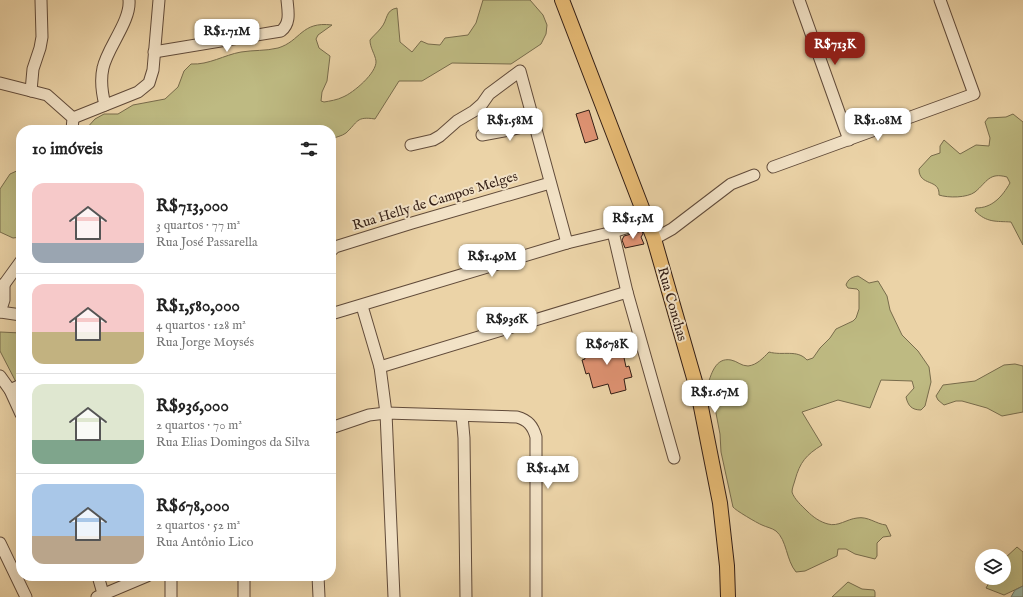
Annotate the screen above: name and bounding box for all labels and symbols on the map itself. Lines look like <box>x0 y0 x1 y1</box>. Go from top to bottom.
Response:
pin: R$1.71M <box>190 19 264 53</box>
pin: R$713K <box>802 32 868 66</box>
pin: R$1.58M <box>473 108 547 142</box>
pin: R$1.08M <box>841 108 915 142</box>
street label: Rua Helly de Campos Melges <box>350 167 520 235</box>
pin: R$1.5M <box>600 206 666 240</box>
pin: R$1.49M <box>455 244 529 278</box>
street label: Rua Conchas <box>653 265 691 343</box>
pin: R$936K <box>474 307 540 341</box>
pin: R$678K <box>574 332 640 366</box>
pin: R$1.67M <box>678 380 752 414</box>
pin: R$1.4M <box>515 456 581 490</box>

